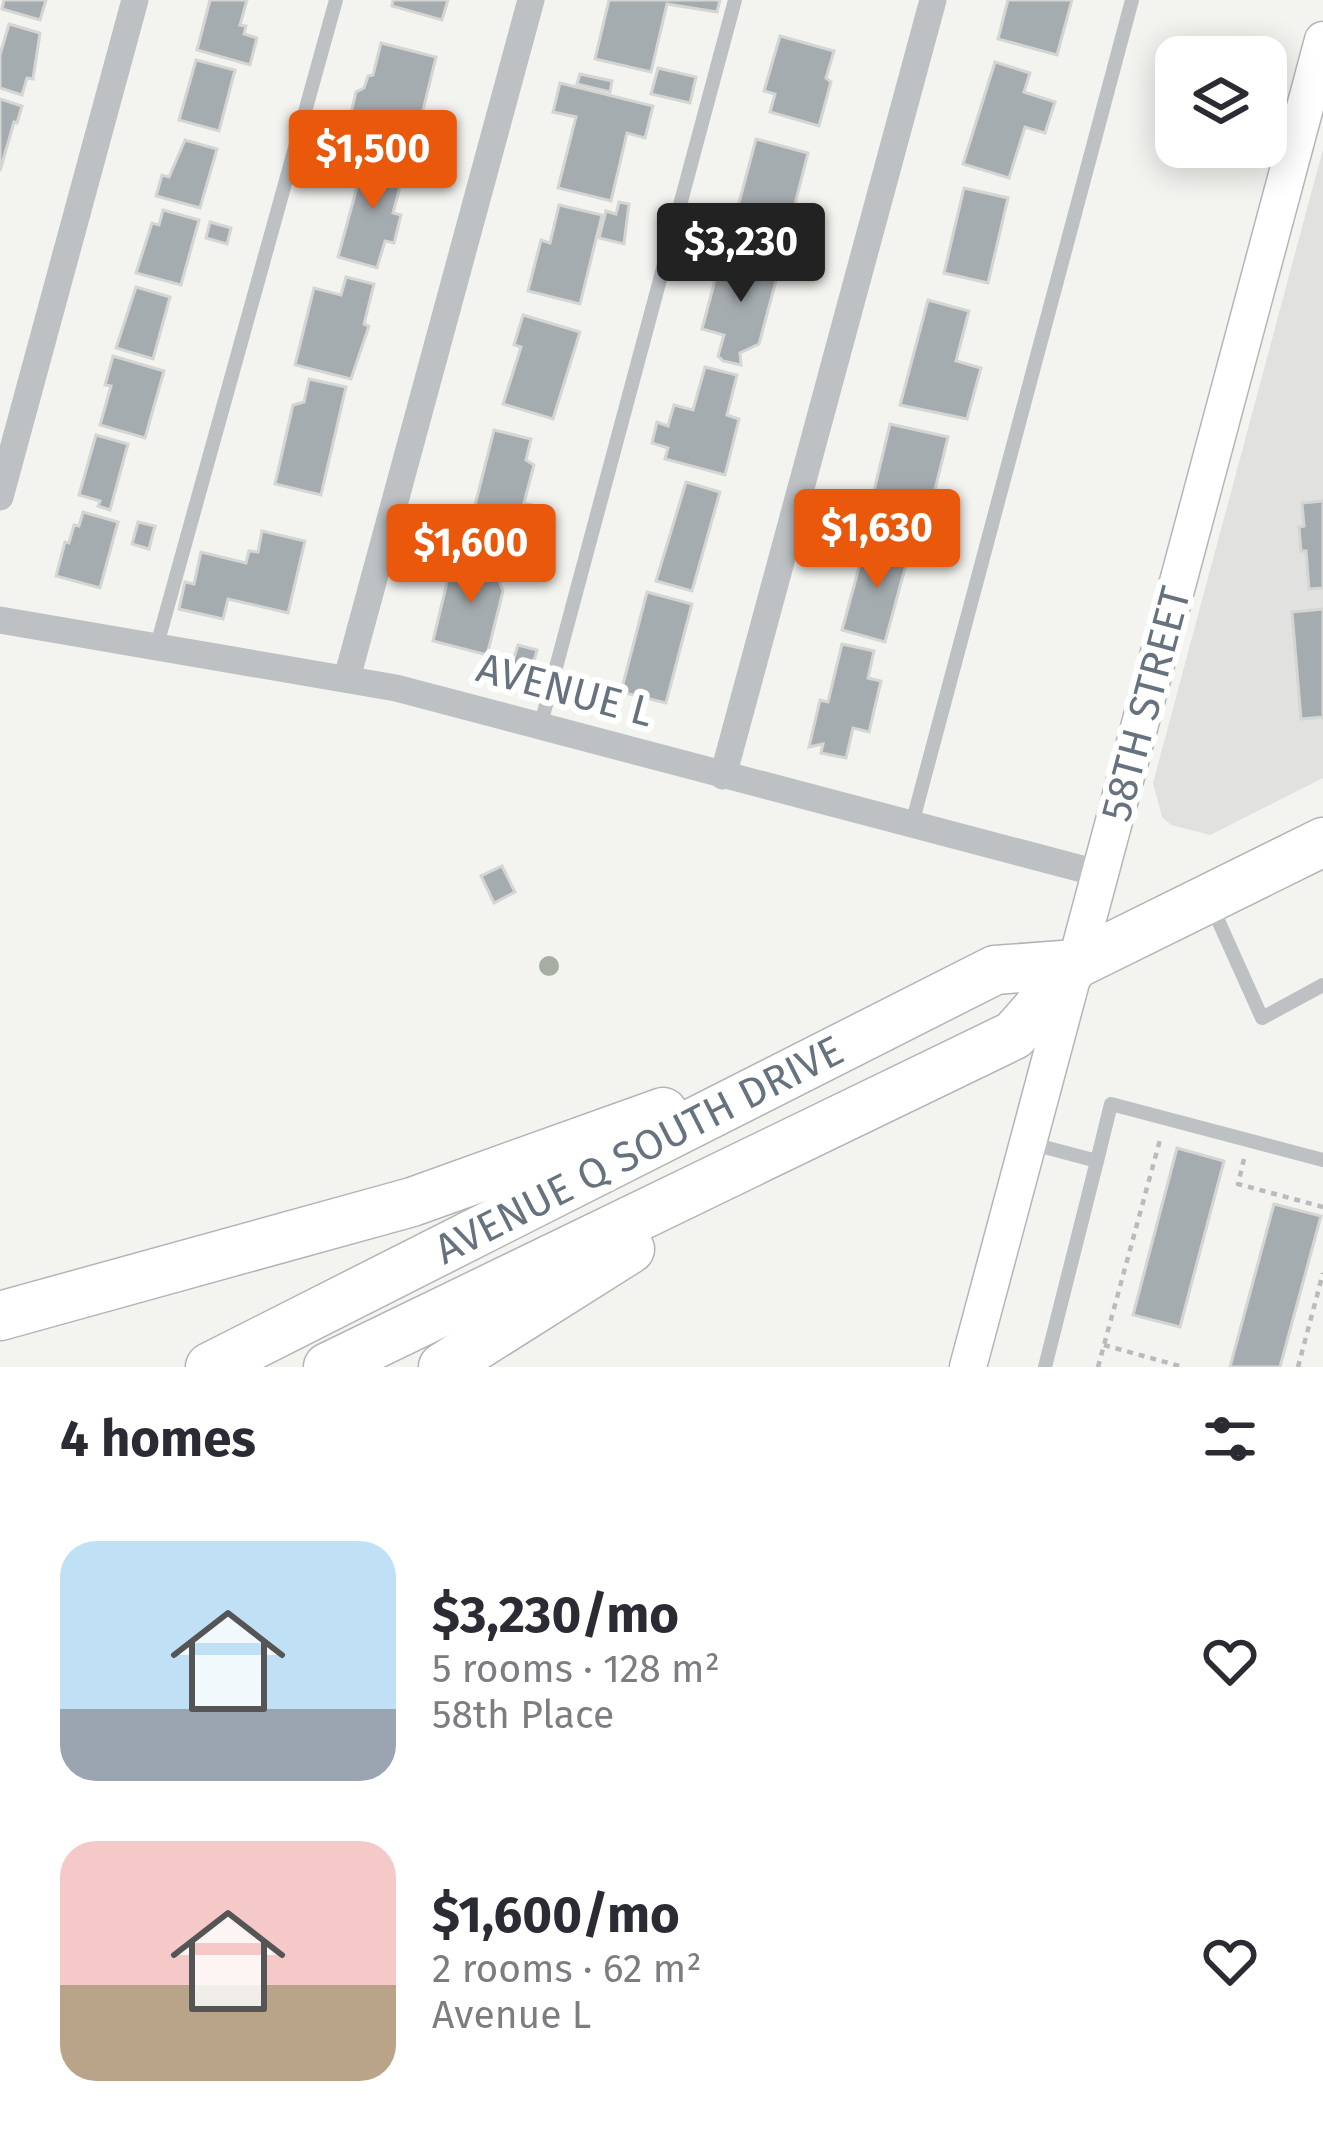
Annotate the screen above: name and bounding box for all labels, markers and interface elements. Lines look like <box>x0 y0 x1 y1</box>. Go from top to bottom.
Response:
map controls <box>1155 36 1287 168</box>
button: layers <box>1155 36 1287 168</box>
pin: $1,500 <box>275 110 471 212</box>
text: $1,500 <box>316 126 430 172</box>
pin: $3,230 <box>643 203 839 305</box>
text: $3,230 <box>684 219 798 265</box>
pin: $1,630 <box>779 489 975 591</box>
pin: $1,600 <box>373 504 569 606</box>
text: $1,630 <box>821 505 933 551</box>
text: $1,600 <box>414 520 528 566</box>
street label: 58TH STREET <box>1091 581 1201 827</box>
street label: AVENUE L <box>471 643 659 738</box>
street label: AVENUE Q SOUTH DRIVE <box>427 1025 851 1275</box>
icon: filters <box>1197 1406 1263 1472</box>
text: 4 homes <box>60 1408 256 1470</box>
text: $3,230/mo <box>432 1584 679 1646</box>
icon: home <box>156 1589 300 1733</box>
icon: heart <box>1197 1628 1263 1694</box>
text: 5 rooms · 128 m² <box>432 1646 720 1692</box>
text: 58th Place <box>432 1692 614 1738</box>
text: $1,600/mo <box>432 1884 680 1946</box>
icon: home <box>156 1889 300 2033</box>
icon: heart <box>1197 1928 1263 1994</box>
text: 2 rooms · 62 m² <box>432 1946 702 1992</box>
text: Avenue L <box>432 1992 591 2038</box>

